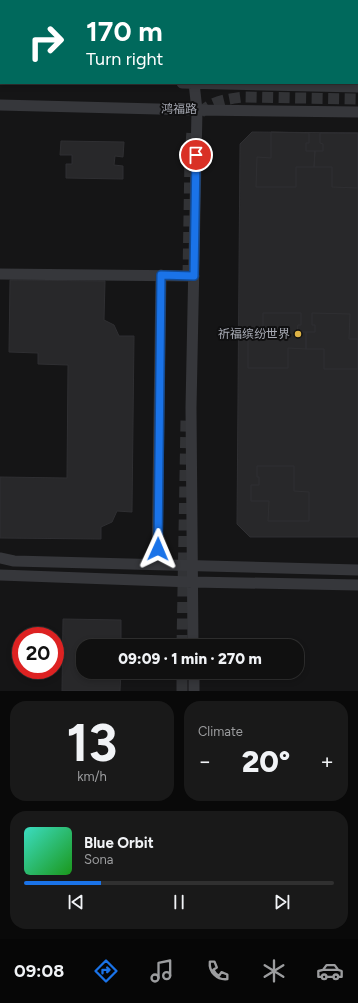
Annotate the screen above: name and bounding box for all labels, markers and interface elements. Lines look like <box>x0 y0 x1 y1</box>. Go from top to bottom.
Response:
text: 170 m <box>86 14 163 48</box>
icon: right <box>20 16 72 68</box>
text: Turn right <box>86 48 163 70</box>
street label: 鸿福路 <box>161 102 197 116</box>
pin <box>179 138 213 172</box>
icon: arrive <box>185 144 207 166</box>
place label: 祈福缤纷世界 <box>218 327 290 341</box>
marker: 祈福缤纷世界 <box>293 329 303 339</box>
position arrow <box>137 528 179 570</box>
speed limit sign: 20 <box>12 627 64 679</box>
text: 09:09 · 1 min · 270 m <box>118 650 262 668</box>
text: 13 <box>67 712 117 774</box>
text: Climate <box>198 724 243 739</box>
text: 20° <box>242 743 290 780</box>
text: − <box>198 748 212 775</box>
text: + <box>320 748 334 775</box>
text: km/h <box>77 769 107 784</box>
text: Blue Orbit <box>84 834 154 852</box>
text: Sona <box>84 852 113 867</box>
icon: previous <box>65 891 87 913</box>
icon: pause <box>168 891 190 913</box>
icon: next <box>271 891 293 913</box>
icon: directions <box>92 957 120 985</box>
icon: music <box>148 957 176 985</box>
icon: phone <box>204 957 232 985</box>
icon: climate <box>260 957 288 985</box>
icon: car <box>316 957 344 985</box>
text: 09:08 <box>14 960 64 982</box>

